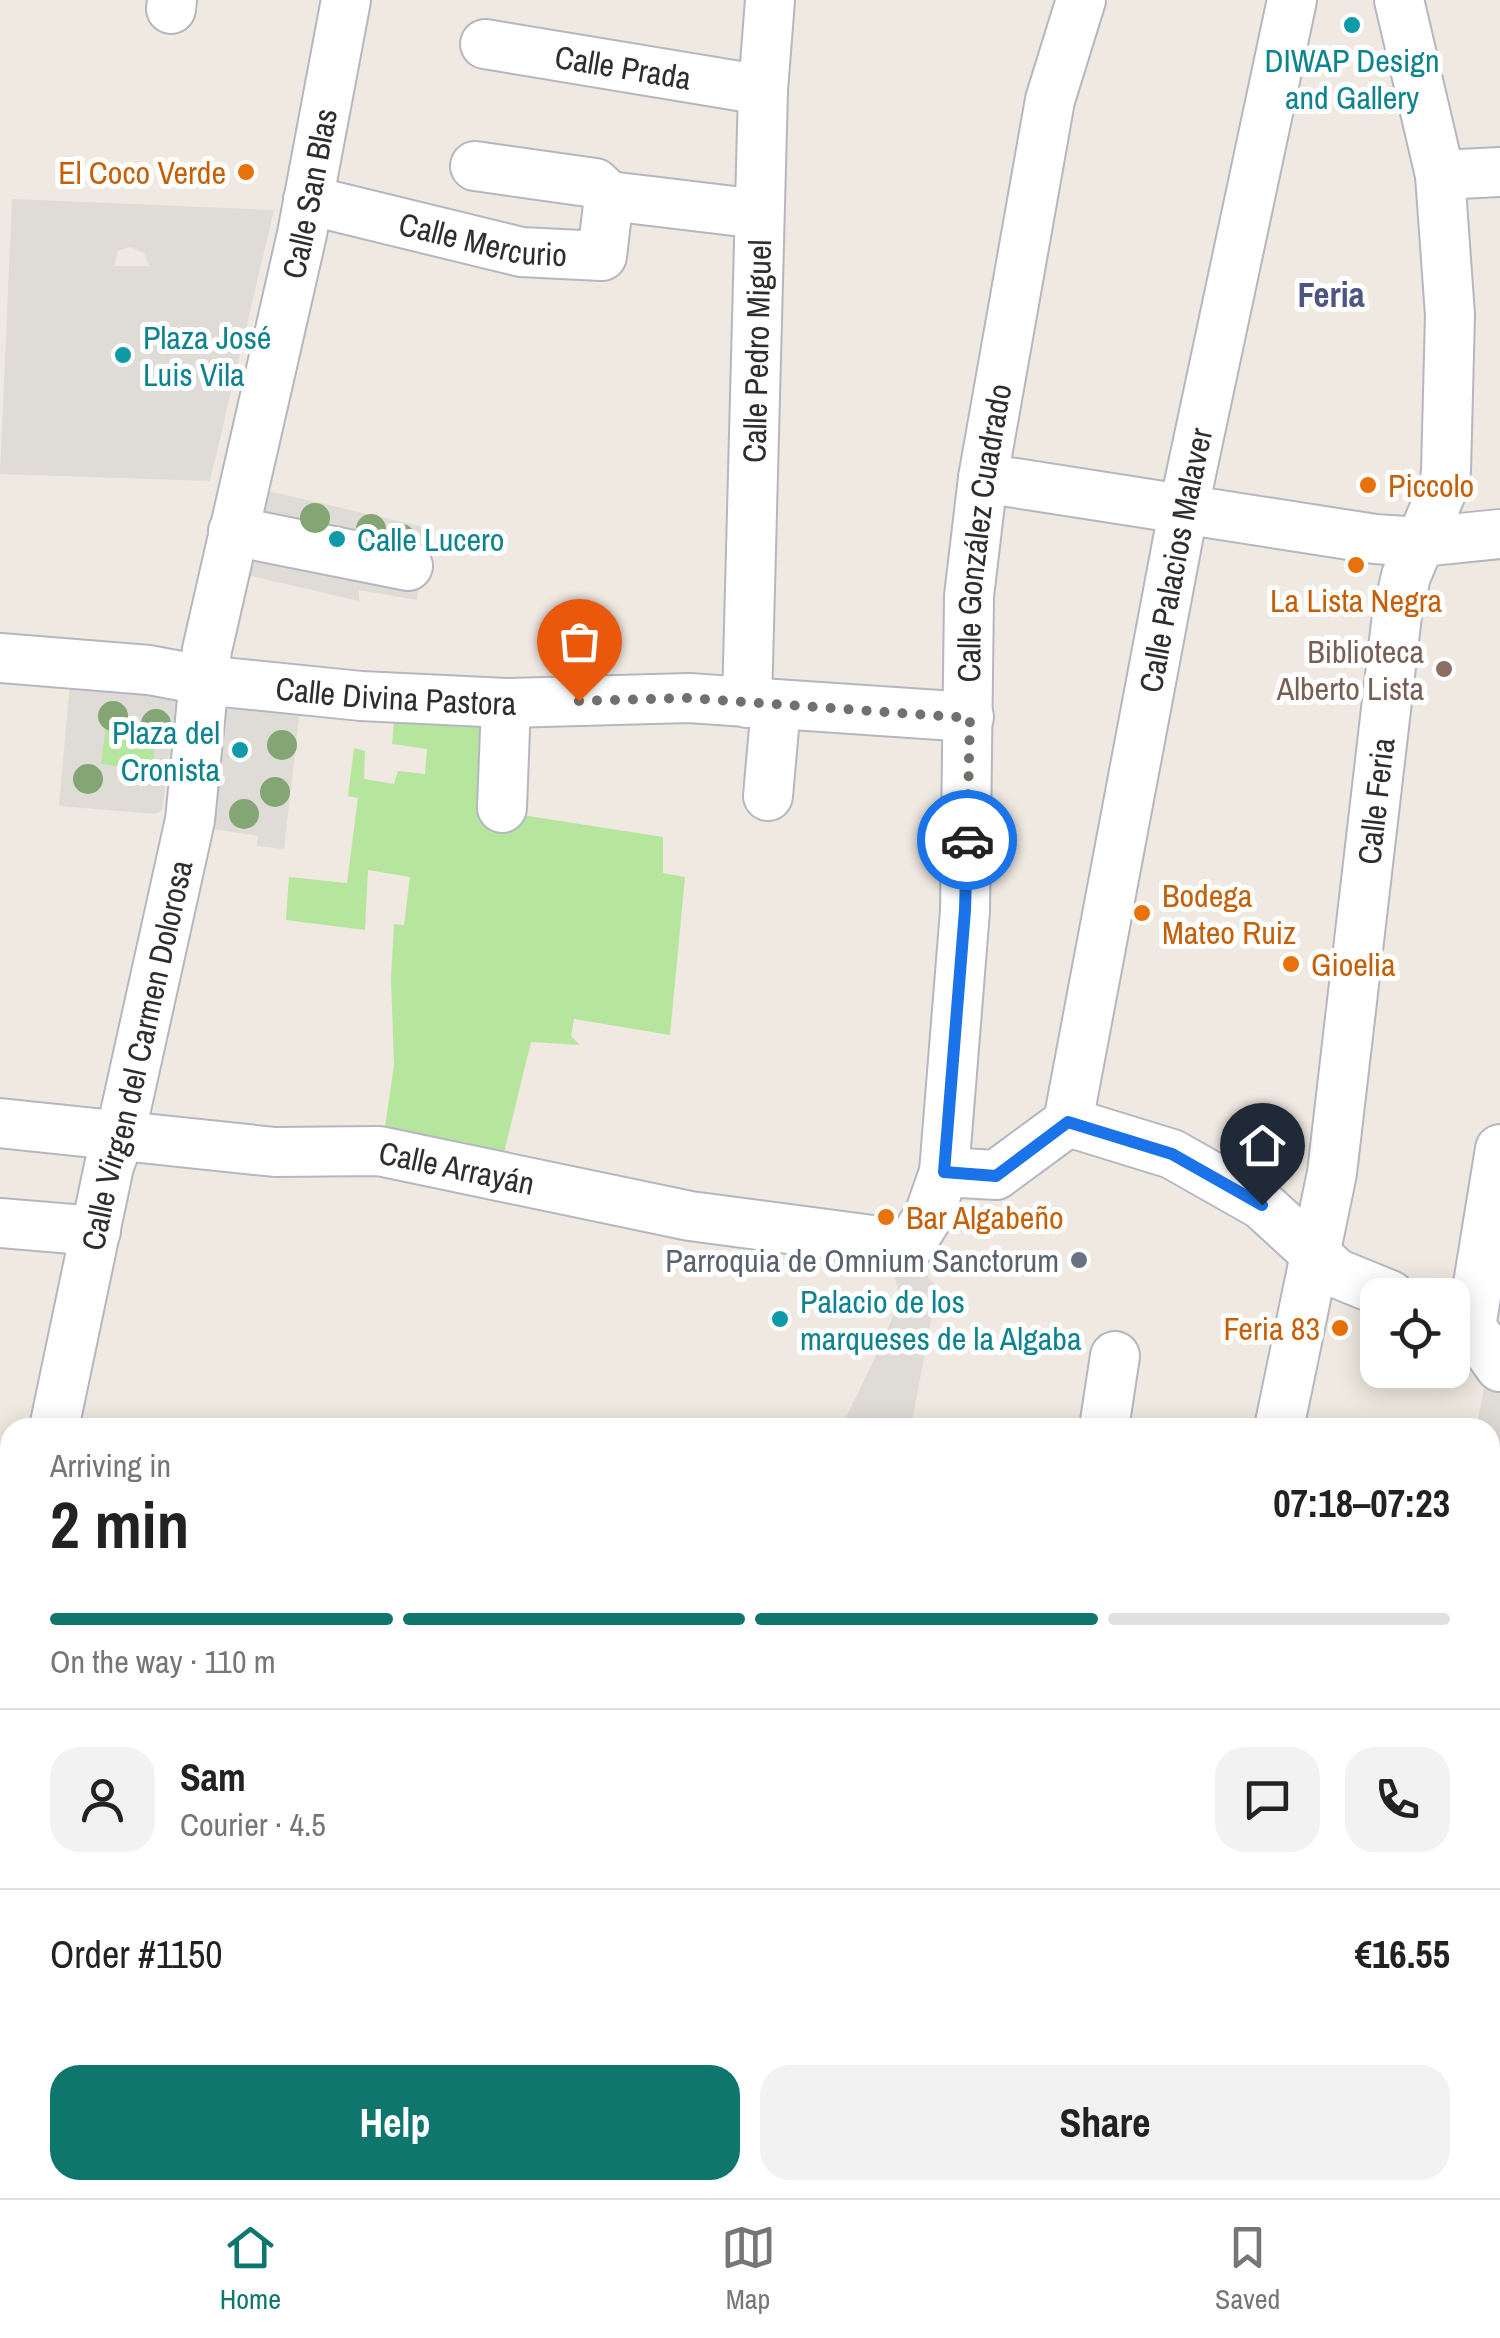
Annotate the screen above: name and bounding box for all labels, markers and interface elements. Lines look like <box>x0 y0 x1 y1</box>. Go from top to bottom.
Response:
marker: DIWAP Design and Gallery <box>1341 14 1363 36</box>
street label: Calle Prada <box>552 34 695 99</box>
place label: DIWAP Design and Gallery <box>1264 39 1440 119</box>
street label: Calle San Blas <box>271 105 347 283</box>
place label: El Coco Verde <box>58 151 226 194</box>
marker: El Coco Verde <box>235 161 257 183</box>
street label: Calle Mercurio <box>395 202 568 276</box>
street label: Calle Pedro Miguel <box>732 239 781 463</box>
district label: Feria <box>1297 271 1365 318</box>
place label: Plaza José Luis Vila <box>143 316 271 396</box>
marker: Plaza José Luis Vila <box>112 344 134 366</box>
street label: Calle González Cuadrado <box>946 380 1021 683</box>
street label: Calle Palacios Malaver <box>1128 424 1222 696</box>
place label: Piccolo <box>1388 464 1474 507</box>
marker: Piccolo <box>1357 474 1379 496</box>
place label: Calle Lucero <box>357 518 504 561</box>
marker: Calle Lucero <box>326 528 348 550</box>
marker: La Lista Negra <box>1345 554 1367 576</box>
place label: La Lista Negra <box>1270 579 1442 622</box>
pin <box>537 599 622 702</box>
icon: bag <box>552 614 607 669</box>
place label: Biblioteca Alberto Lista <box>1276 630 1424 710</box>
marker: Biblioteca Alberto Lista <box>1433 658 1455 680</box>
street label: Calle Divina Pastora <box>274 666 517 725</box>
place label: Plaza del Cronista <box>112 711 220 791</box>
street label: Calle Feria <box>1347 735 1404 867</box>
marker: Plaza del Cronista <box>229 739 251 761</box>
courier <box>917 790 1017 890</box>
icon: car <box>940 813 995 868</box>
street label: Calle Virgen del Carmen Dolorosa <box>70 856 202 1254</box>
place label: Bodega Mateo Ruiz <box>1162 874 1296 954</box>
marker: Bodega Mateo Ruiz <box>1131 902 1153 924</box>
place label: Gioelia <box>1311 943 1396 986</box>
marker: Gioelia <box>1280 953 1302 975</box>
pin <box>1220 1103 1305 1206</box>
icon: home <box>1235 1118 1290 1173</box>
street label: Calle Arrayán <box>375 1130 538 1204</box>
place label: Bar Algabeño <box>906 1196 1064 1239</box>
marker: Bar Algabeño <box>875 1206 897 1228</box>
place label: Parroquia de Omnium Sanctorum <box>665 1239 1059 1282</box>
marker: Parroquia de Omnium Sanctorum <box>1068 1249 1090 1271</box>
map controls <box>1360 1278 1470 1388</box>
button: locate <box>1360 1278 1470 1388</box>
place label: Palacio de los marqueses de la Algaba <box>800 1280 1082 1360</box>
place label: Feria 83 <box>1224 1307 1320 1350</box>
marker: Palacio de los marqueses de la Algaba <box>769 1308 791 1330</box>
marker: Feria 83 <box>1329 1317 1351 1339</box>
text: Arriving in <box>50 1444 171 1487</box>
text: 07:18–07:23 <box>1273 1478 1450 1529</box>
text: 2 min <box>50 1481 189 1568</box>
text: On the way · 110 m <box>50 1640 276 1683</box>
button: person <box>50 1747 155 1852</box>
button: chat <box>1215 1747 1320 1852</box>
button: phone <box>1345 1747 1450 1852</box>
text: Sam <box>180 1752 246 1803</box>
text: Courier · 4.5 <box>180 1803 326 1846</box>
text: Order #1150 <box>50 1929 223 1980</box>
text: €16.55 <box>1355 1929 1450 1980</box>
button: Help <box>50 2065 740 2180</box>
button: Share <box>760 2065 1450 2180</box>
tab: Home <box>220 2220 281 2318</box>
tab: Map <box>721 2220 776 2318</box>
tab: Saved <box>1215 2220 1280 2318</box>

